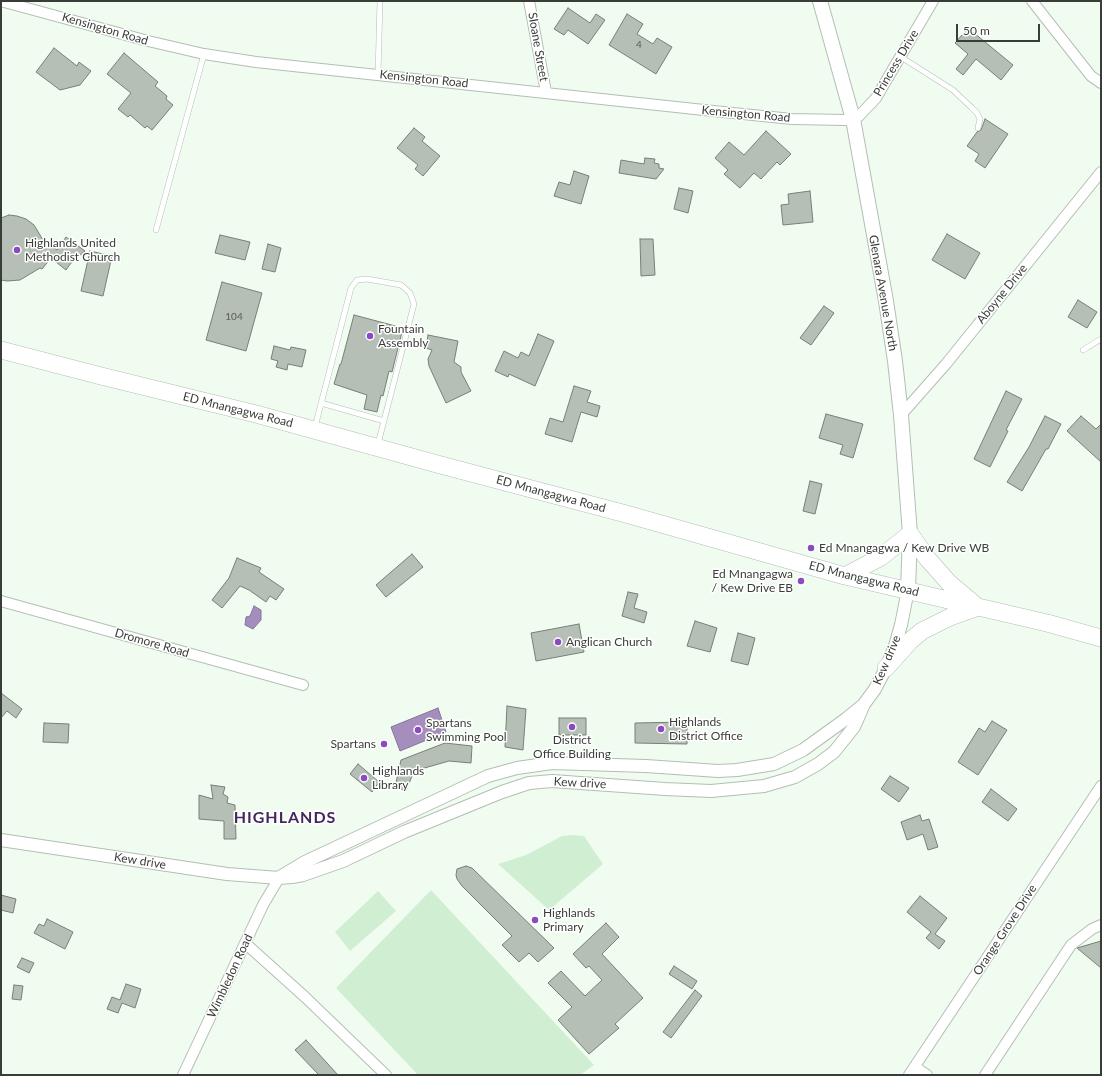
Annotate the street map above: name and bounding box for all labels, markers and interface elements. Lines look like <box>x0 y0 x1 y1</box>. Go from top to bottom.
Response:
street label: Kensington Road <box>60 10 150 48</box>
street label: Sloane Street <box>525 11 551 83</box>
scale bar <box>958 16 1042 42</box>
text: 50 m <box>963 23 990 38</box>
street label: Princess Drive <box>870 27 922 99</box>
house number: 4 <box>636 39 642 51</box>
street label: Kensington Road <box>379 67 469 91</box>
street label: Kensington Road <box>701 103 791 125</box>
street label: Glenara Avenue North <box>866 234 900 352</box>
place label: Highlands United Methodist Church <box>25 236 120 264</box>
marker: Highlands United Methodist Church <box>12 245 22 255</box>
street label: Aboyne Drive <box>974 261 1030 327</box>
house number: 104 <box>225 311 243 323</box>
place label: Fountain Assembly <box>378 322 428 350</box>
marker: Fountain Assembly <box>365 331 375 341</box>
street label: ED Mnangagwa Road <box>181 389 295 431</box>
street label: ED Mnangagwa Road <box>495 472 607 516</box>
place label: Ed Mnangagwa / Kew Drive WB <box>819 541 989 555</box>
marker: Ed Mnangagwa / Kew Drive WB <box>806 543 816 553</box>
street label: ED Mnangagwa Road <box>807 558 921 600</box>
place label: Ed Mnangagwa / Kew Drive EB <box>712 567 793 595</box>
marker: Ed Mnangagwa / Kew Drive EB <box>796 576 806 586</box>
street label: Dromore Road <box>113 626 191 660</box>
street label: Kew drive <box>870 633 904 687</box>
place label: Anglican Church <box>566 635 652 649</box>
marker: Anglican Church <box>553 637 563 647</box>
place label: Highlands District Office <box>669 715 743 743</box>
place label: Spartans Swimming Pool <box>426 716 507 744</box>
marker: District Office Building <box>567 722 577 732</box>
marker: Highlands District Office <box>656 724 666 734</box>
marker: Spartans Swimming Pool <box>413 725 423 735</box>
place label: District Office Building <box>533 733 611 761</box>
place label: Spartans <box>330 737 376 751</box>
marker: Spartans <box>379 739 389 749</box>
place label: Highlands Library <box>372 764 424 792</box>
marker: Highlands Library <box>359 773 369 783</box>
street label: Kew drive <box>553 774 607 792</box>
district label: HIGHLANDS <box>234 808 336 828</box>
street label: Kew drive <box>113 850 167 872</box>
street label: Orange Grove Drive <box>970 882 1040 978</box>
place label: Highlands Primary <box>543 906 595 934</box>
marker: Highlands Primary <box>530 915 540 925</box>
street label: Wimbledon Road <box>204 932 256 1020</box>

